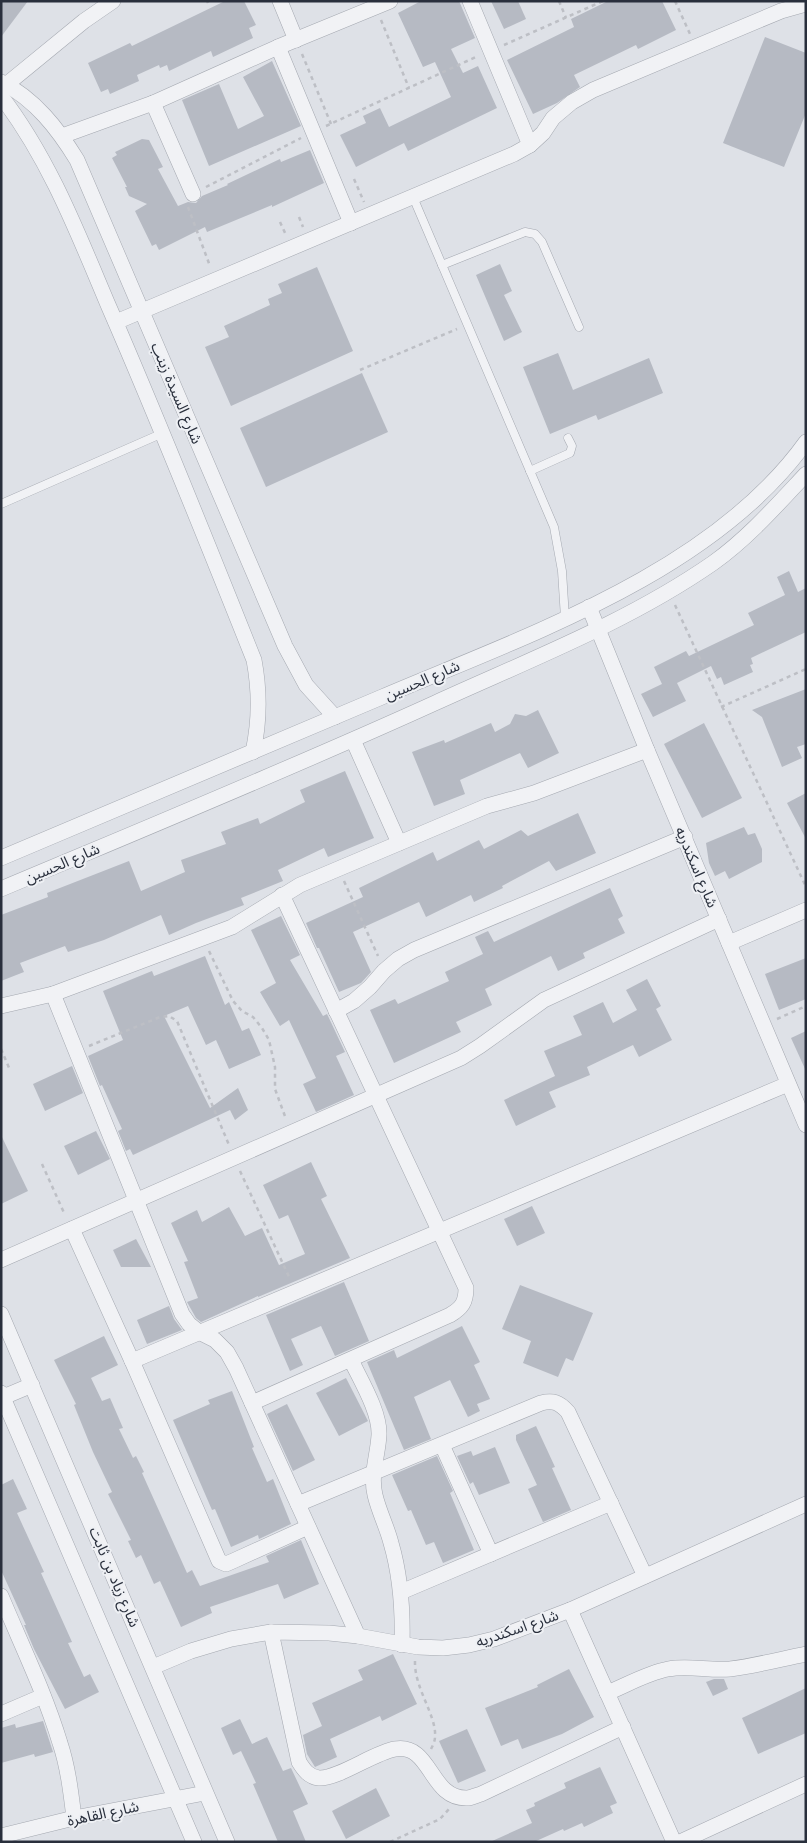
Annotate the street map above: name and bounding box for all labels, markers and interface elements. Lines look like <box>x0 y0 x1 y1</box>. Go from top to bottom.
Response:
street label: شارع السيدة زينب <box>144 340 206 448</box>
street label: شارع الحسين <box>382 657 464 707</box>
street label: شارع اسكندريه <box>669 824 722 912</box>
street label: شارع الحسين <box>22 840 104 890</box>
street label: شارع زياد بن ثابت <box>83 1524 144 1631</box>
street label: شارع اسكندريه <box>473 1606 562 1654</box>
street label: شارع القاهرة <box>66 1797 141 1833</box>

